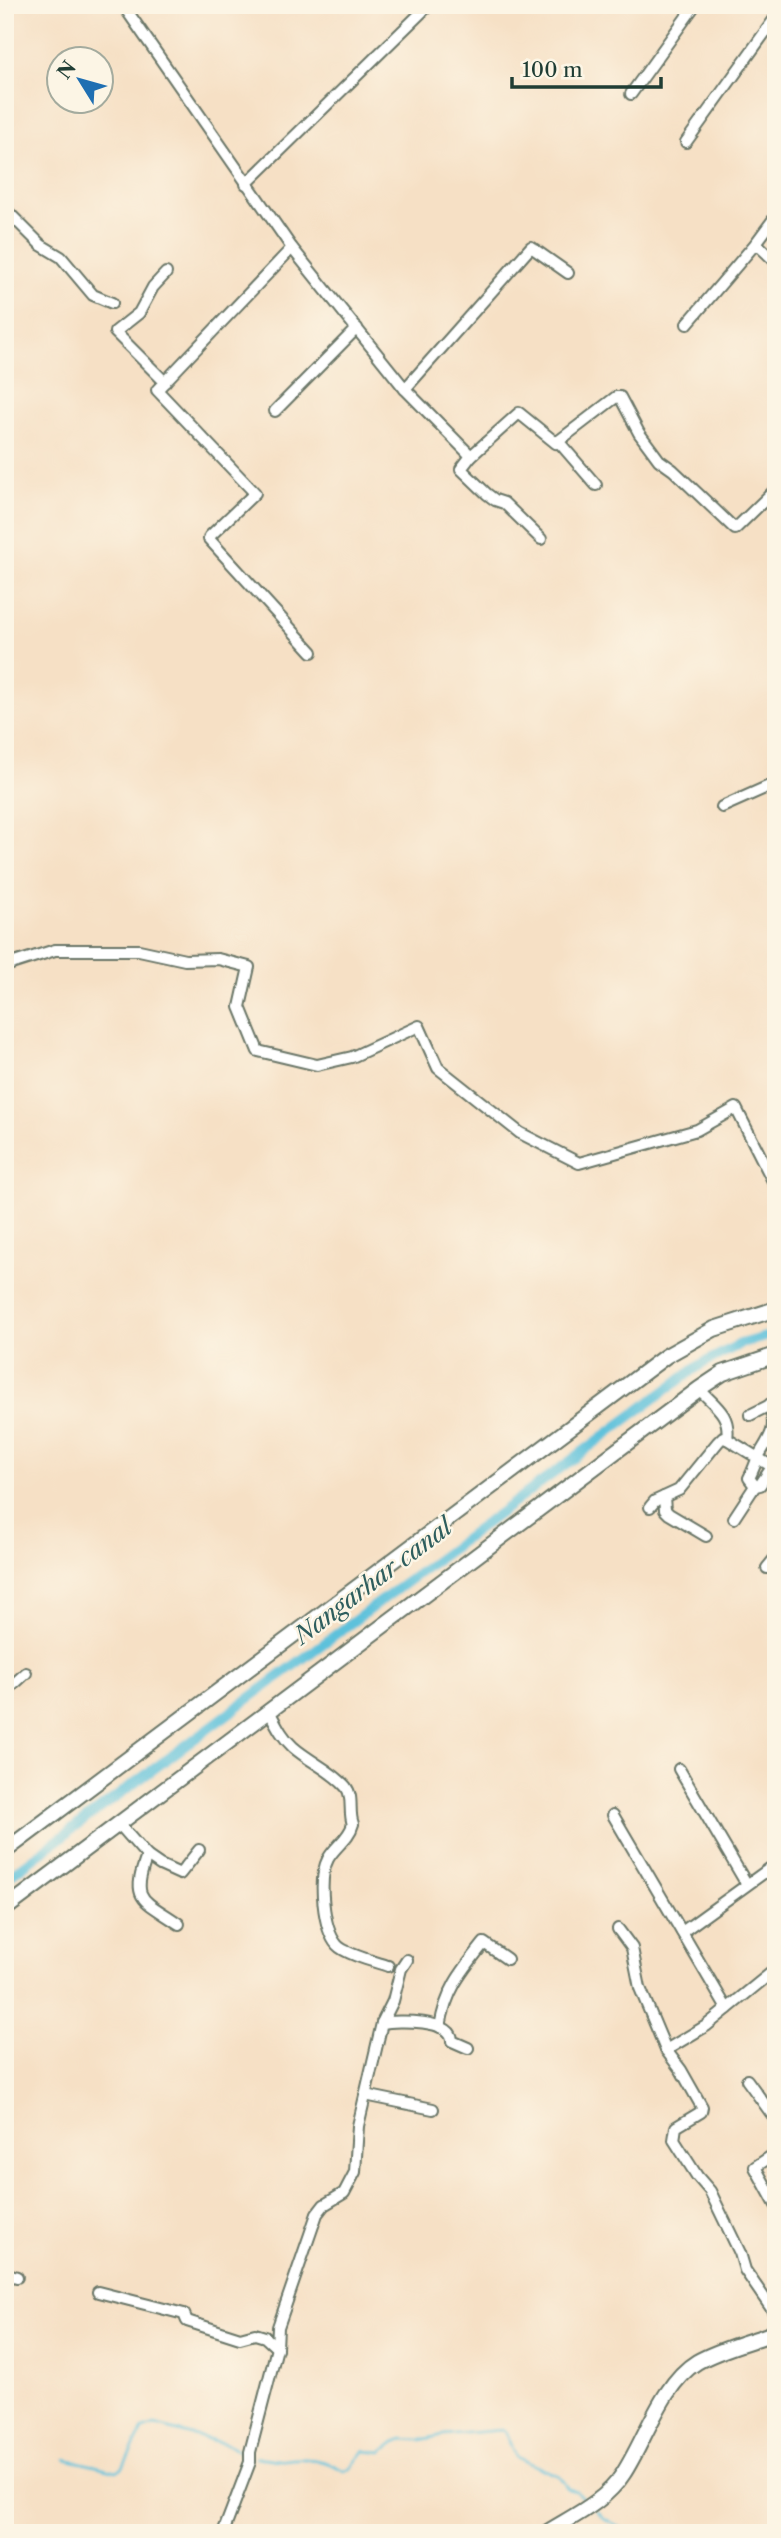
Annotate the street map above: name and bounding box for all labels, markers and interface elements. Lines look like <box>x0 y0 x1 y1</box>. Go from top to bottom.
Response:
north arrow <box>46 46 116 116</box>
scale bar <box>512 46 660 90</box>
text: N <box>53 57 81 84</box>
text: 100 m <box>522 57 583 82</box>
water label: Nangarhar canal <box>287 1511 460 1651</box>

